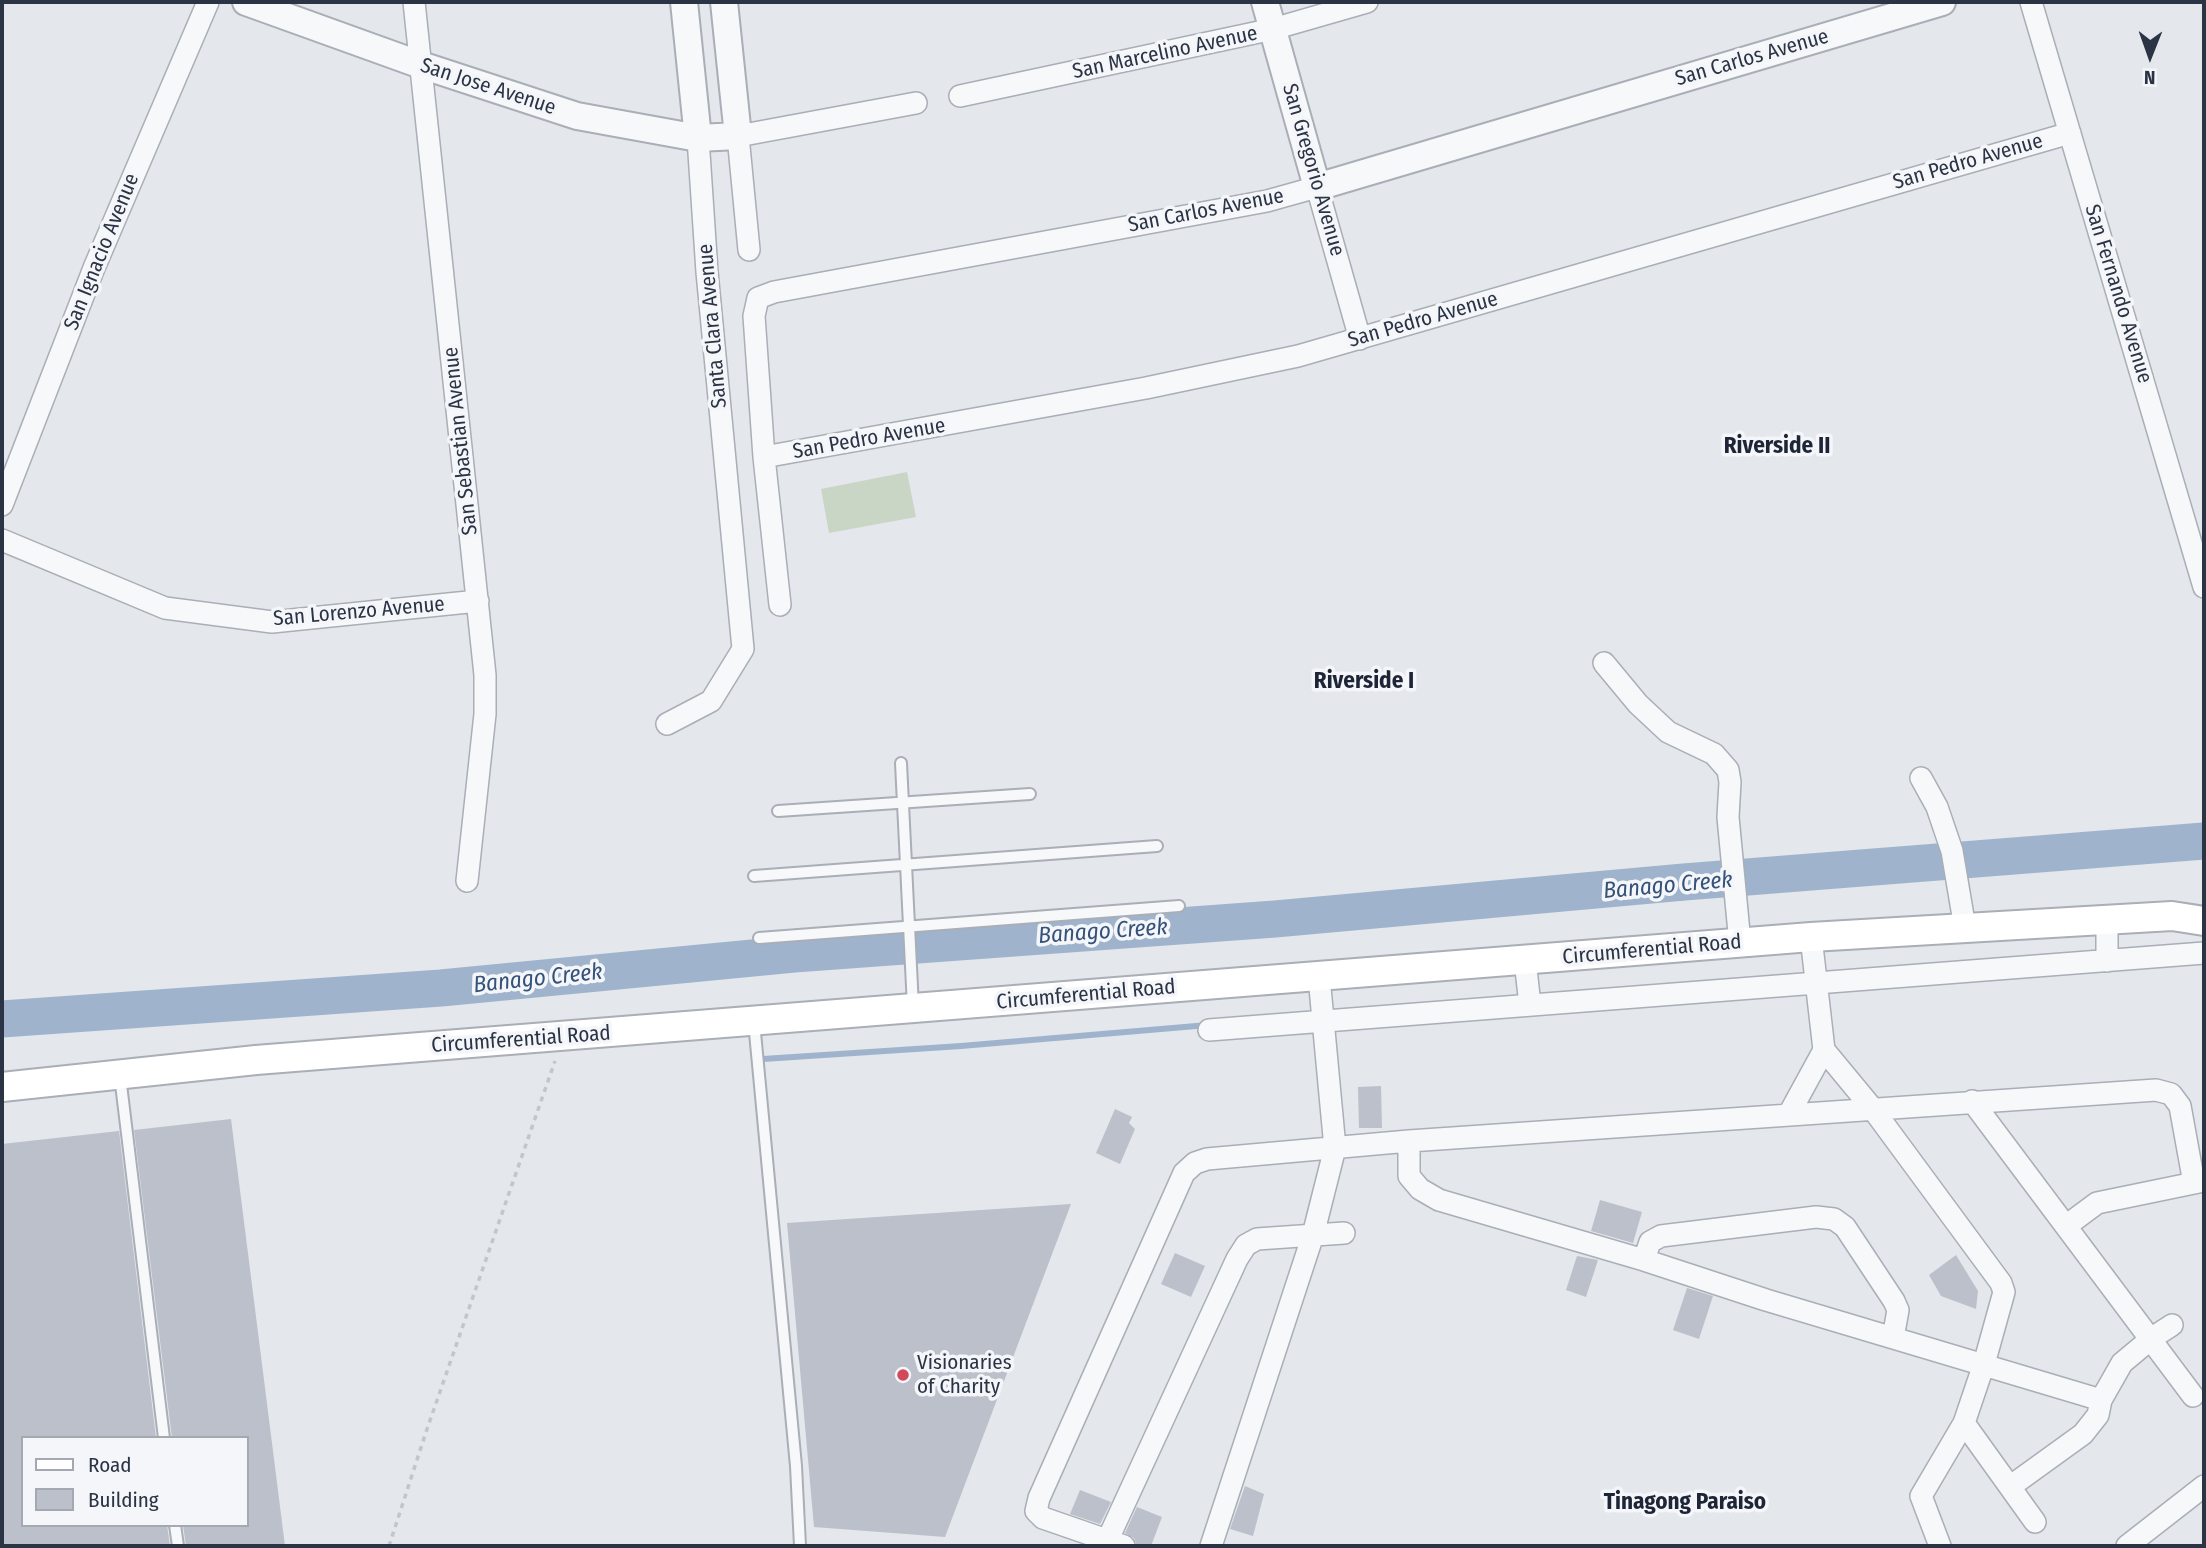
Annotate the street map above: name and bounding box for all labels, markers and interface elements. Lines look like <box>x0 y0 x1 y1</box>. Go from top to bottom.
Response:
street label: San Marcelino Avenue <box>1070 21 1260 85</box>
north arrow <box>2115 21 2185 91</box>
street label: San Carlos Avenue <box>1672 24 1832 92</box>
street label: San Jose Avenue <box>417 53 559 121</box>
text: N <box>2144 66 2156 89</box>
street label: San Gregorio Avenue <box>1276 81 1350 259</box>
street label: San Pedro Avenue <box>1890 129 2046 195</box>
street label: San Ignacio Avenue <box>59 170 145 334</box>
street label: San Carlos Avenue <box>1126 184 1286 238</box>
street label: San Fernando Avenue <box>2079 202 2157 386</box>
street label: Santa Clara Avenue <box>693 243 733 409</box>
street label: San Pedro Avenue <box>1345 287 1501 353</box>
street label: San Sebastian Avenue <box>439 346 483 536</box>
street label: San Pedro Avenue <box>791 413 947 465</box>
district label: Riverside II <box>1724 433 1830 461</box>
street label: San Lorenzo Avenue <box>272 592 446 632</box>
district label: Riverside I <box>1314 668 1414 696</box>
water label: Banago Creek <box>1602 867 1734 905</box>
water label: Banago Creek <box>1037 914 1169 950</box>
street label: Circumferential Road <box>1561 930 1743 970</box>
water label: Banago Creek <box>472 959 604 999</box>
street label: Circumferential Road <box>995 975 1177 1015</box>
street label: Circumferential Road <box>431 1021 611 1059</box>
place label: Visionaries of Charity <box>917 1350 1012 1400</box>
marker: Visionaries of Charity <box>895 1367 911 1383</box>
legend <box>21 1436 248 1527</box>
text: Road <box>88 1452 132 1478</box>
text: Building <box>88 1487 159 1513</box>
district label: Tinagong Paraiso <box>1604 1489 1766 1517</box>

